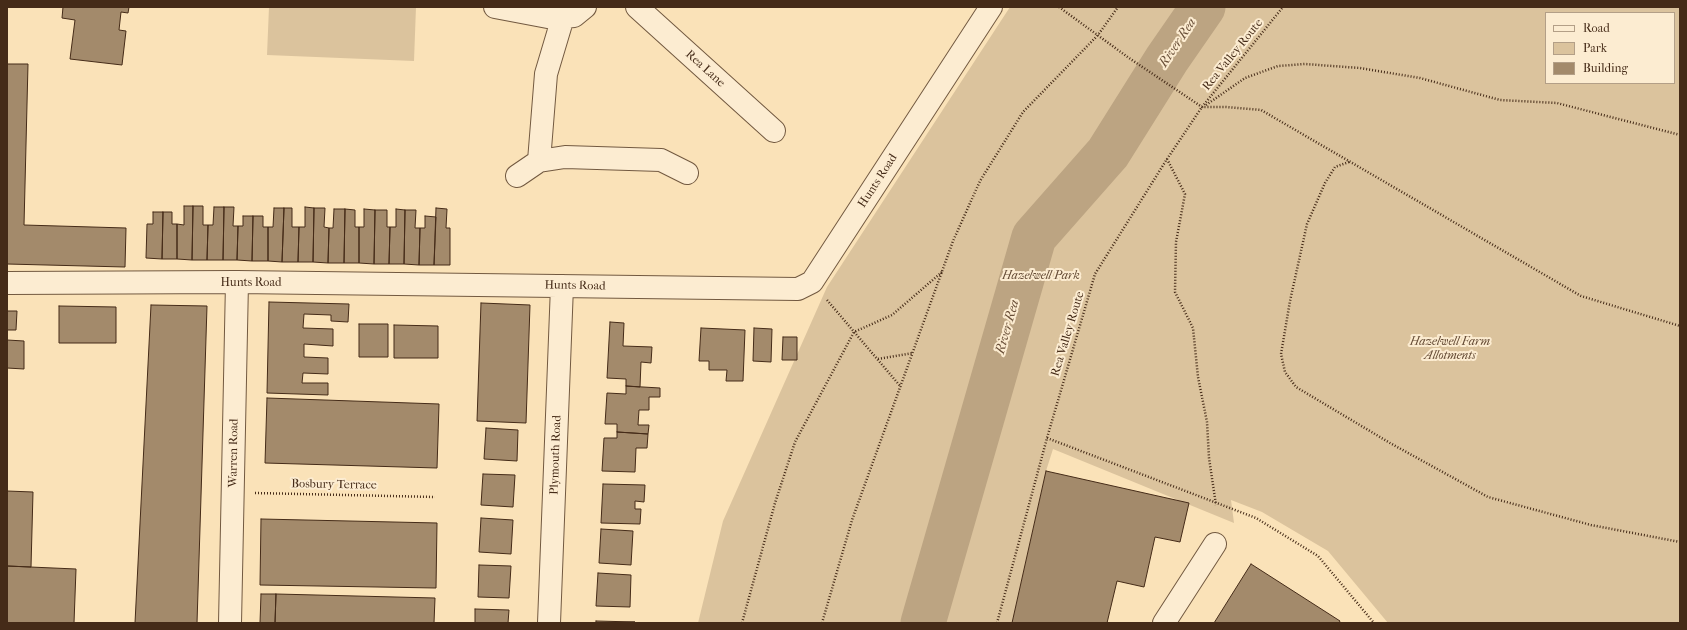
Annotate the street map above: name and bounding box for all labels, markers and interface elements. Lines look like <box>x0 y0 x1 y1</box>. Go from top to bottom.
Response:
legend <box>1545 12 1675 84</box>
water label: River Rea <box>1156 16 1200 70</box>
street label: Rea Valley Route <box>1200 16 1266 94</box>
text: Road <box>1583 21 1610 35</box>
text: Park <box>1583 41 1607 55</box>
street label: Rea Lane <box>682 48 728 90</box>
text: Building <box>1583 61 1628 75</box>
street label: Hunts Road <box>855 151 901 211</box>
park label: Hazelwell Park <box>1002 269 1080 283</box>
street label: Hunts Road <box>220 276 282 290</box>
street label: Hunts Road <box>544 278 606 294</box>
street label: Rea Valley Route <box>1048 290 1088 378</box>
water label: River Rea <box>993 298 1023 356</box>
park label: Hazelwell Farm Allotments <box>1410 335 1490 363</box>
street label: Plymouth Road <box>547 415 565 495</box>
street label: Warren Road <box>226 418 242 488</box>
street label: Bosbury Terrace <box>291 477 377 493</box>

